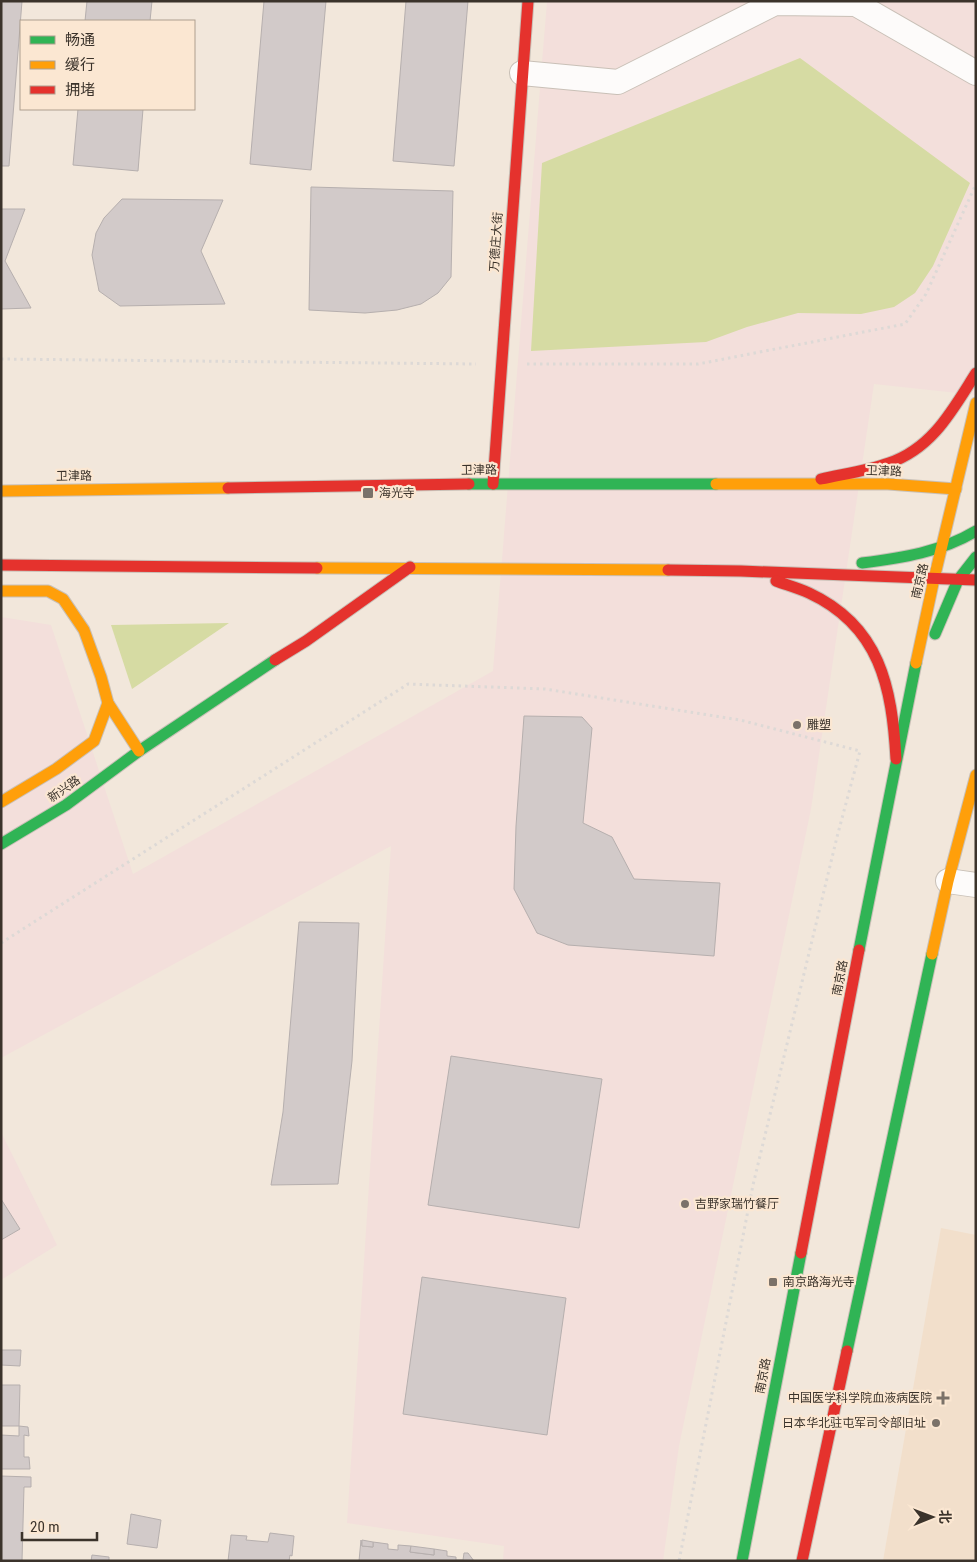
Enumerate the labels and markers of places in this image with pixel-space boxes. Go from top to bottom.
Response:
marker: 海光寺 [361,486,375,500]
place label: 海光寺 [379,486,415,500]
place label: 雕塑 [807,718,831,732]
marker: 雕塑 [791,719,803,731]
place label: 吉野家瑞竹餐厅 [695,1197,779,1211]
marker: 吉野家瑞竹餐厅 [679,1198,691,1210]
place label: 南京路海光寺 [783,1275,855,1289]
marker: 南京路海光寺 [767,1276,779,1288]
place label: 中国医学科学院血液病医院 [788,1391,932,1405]
marker: 中国医学科学院血液病医院 [936,1391,950,1405]
place label: 日本华北驻屯军司令部旧址 [782,1416,926,1430]
marker: 日本华北驻屯军司令部旧址 [930,1417,942,1429]

